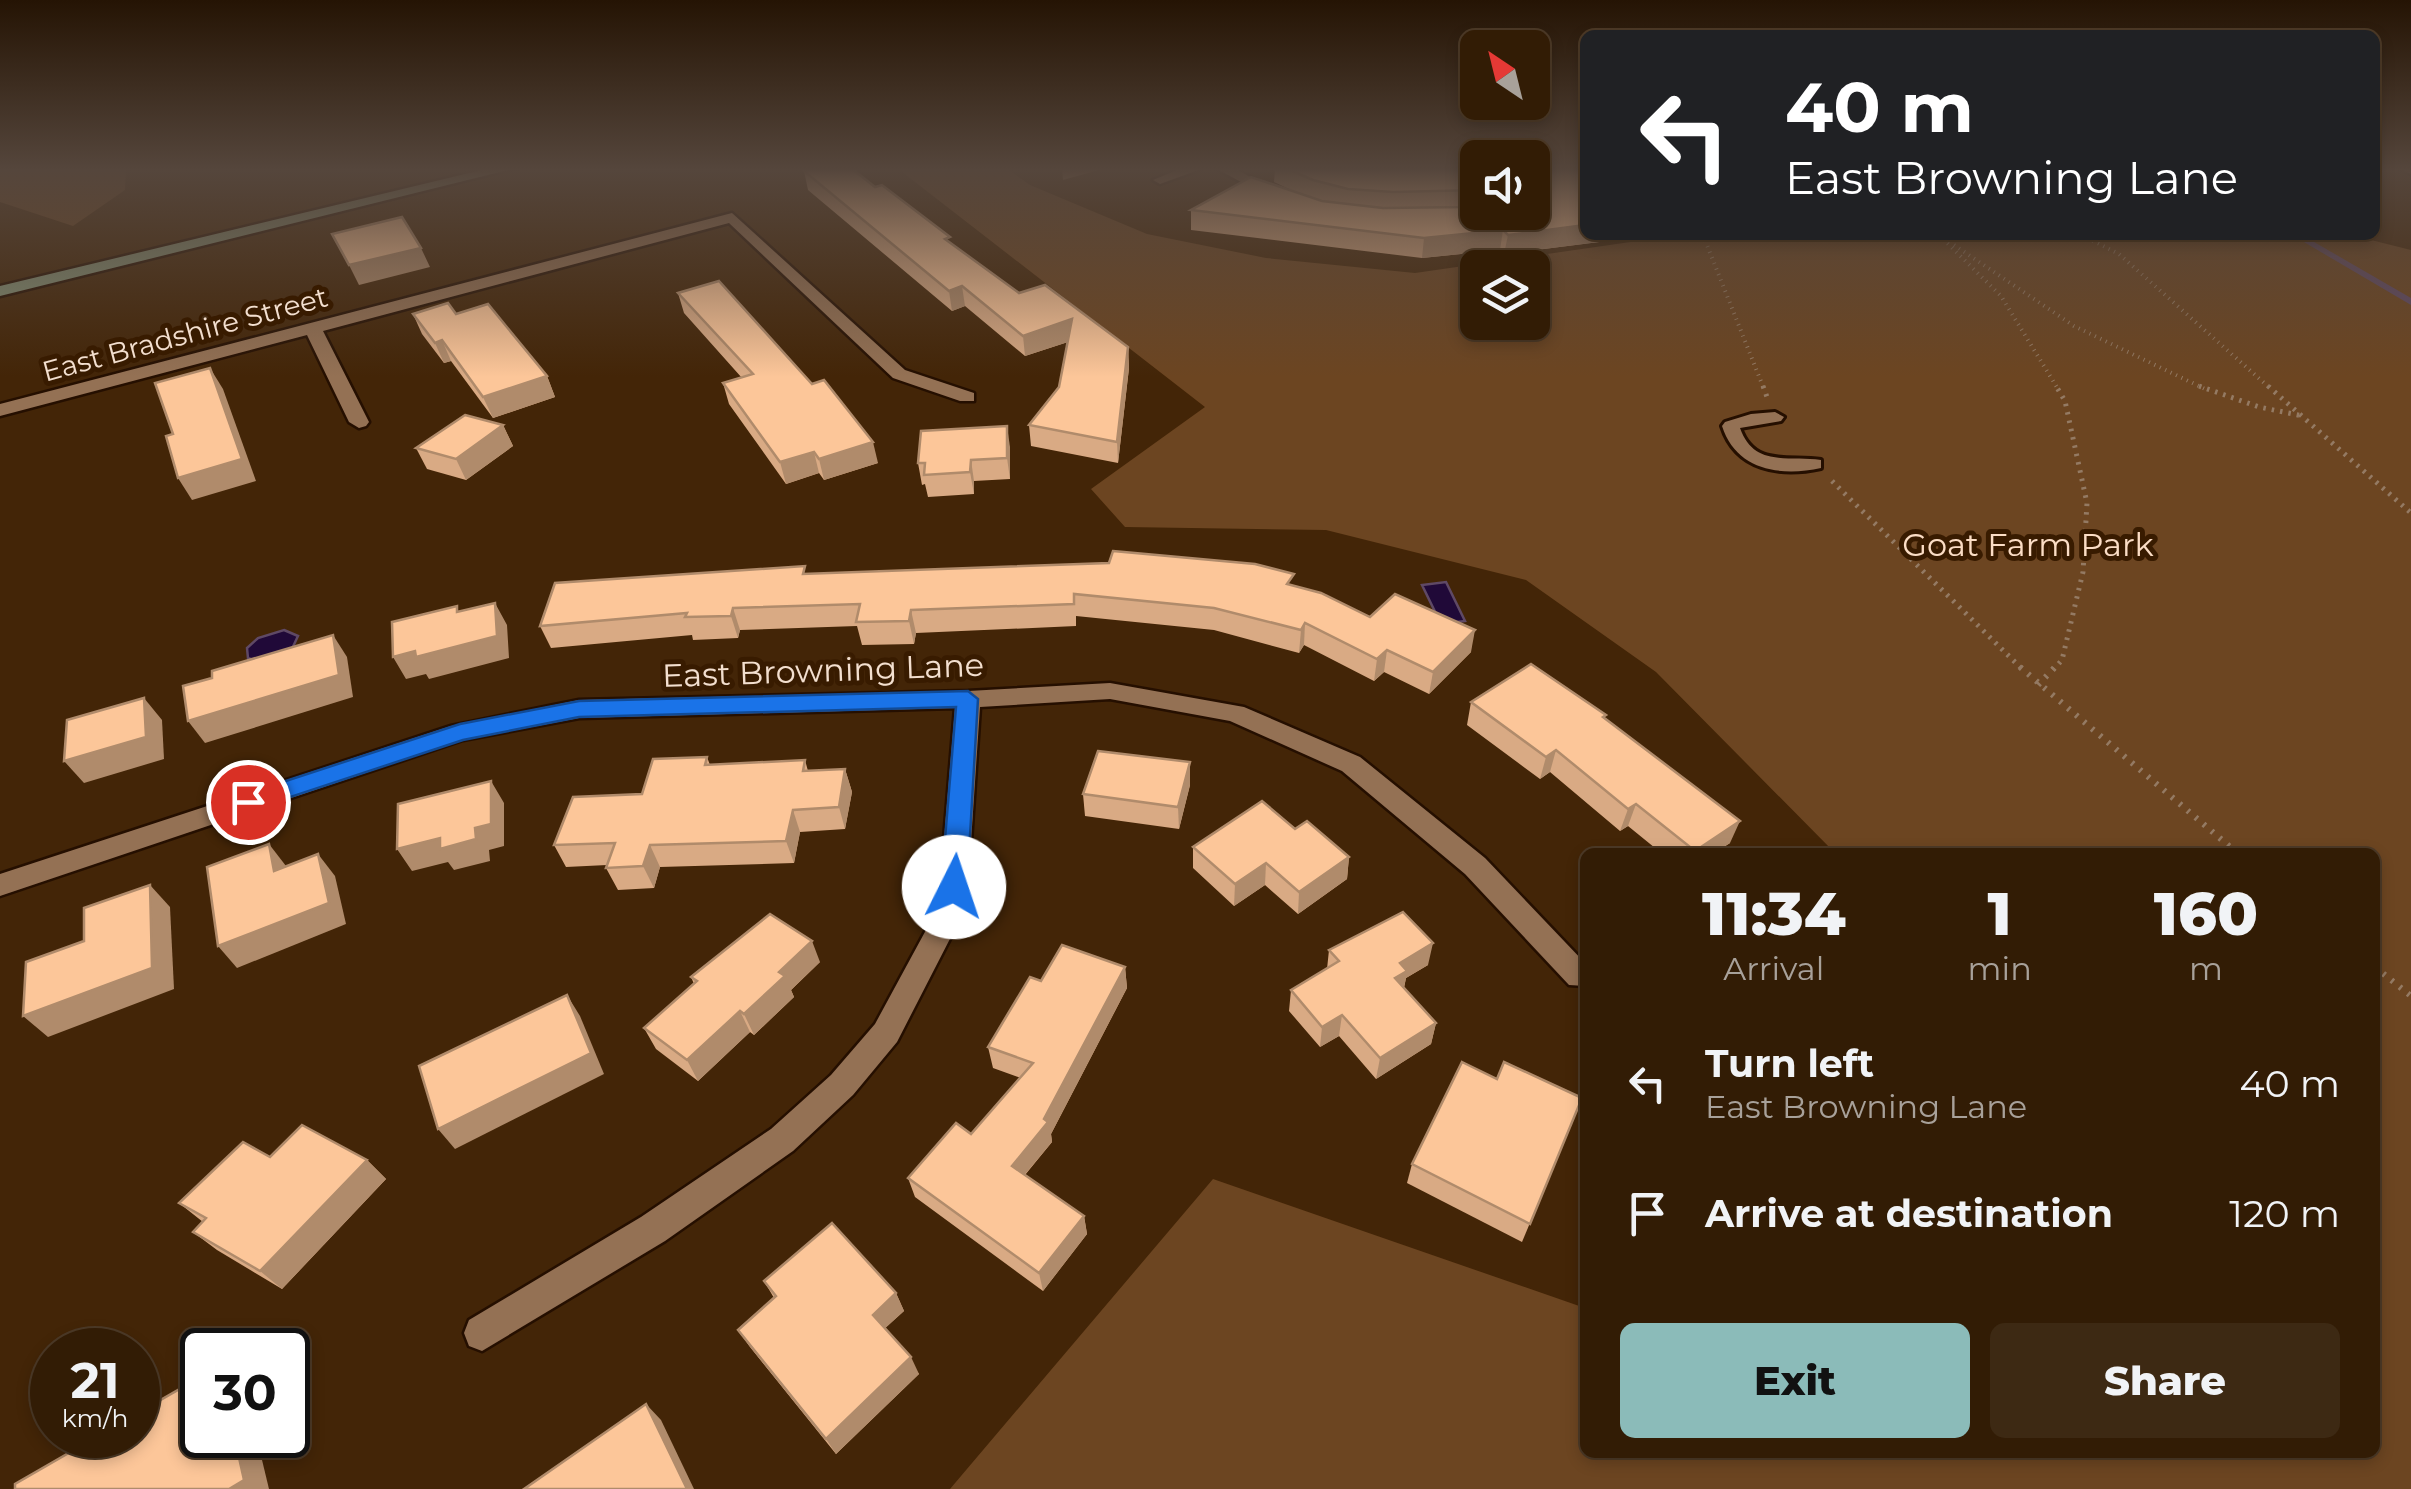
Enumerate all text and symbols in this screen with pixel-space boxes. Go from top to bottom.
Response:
north arrow [1460,30,1550,120]
map controls [1460,30,1550,340]
text: 40 m [1785,64,1974,150]
icon: left [1620,70,1750,200]
button: sound [1460,140,1550,230]
text: East Browning Lane [1785,150,2238,205]
button: layers [1460,250,1550,340]
street label: East Bradshire Street [39,280,331,388]
park label: Goat Farm Park [1902,525,2154,564]
street label: East Browning Lane [661,645,985,695]
pin [206,760,291,845]
icon: arrive [221,775,276,830]
position arrow [902,835,1006,939]
text: 11:34 [1702,877,1846,950]
text: 1 [1988,877,2012,950]
text: 160 [2154,877,2258,950]
text: Arrival [1723,949,1824,988]
text: min [1968,949,2032,988]
text: m [2189,949,2223,988]
text: Turn left [1705,1040,1874,1087]
icon: left [1620,1056,1675,1111]
text: 40 m [2239,1060,2340,1107]
text: East Browning Lane [1705,1087,2027,1126]
icon: arrive [1620,1186,1675,1241]
text: Arrive at destination [1705,1190,2113,1237]
text: 120 m [2229,1190,2340,1237]
button: Exit [1620,1323,1970,1438]
button: Share [1990,1323,2340,1438]
speed limit sign: 30 [180,1328,310,1458]
text: 21 [70,1350,120,1411]
text: km/h [62,1403,128,1433]

